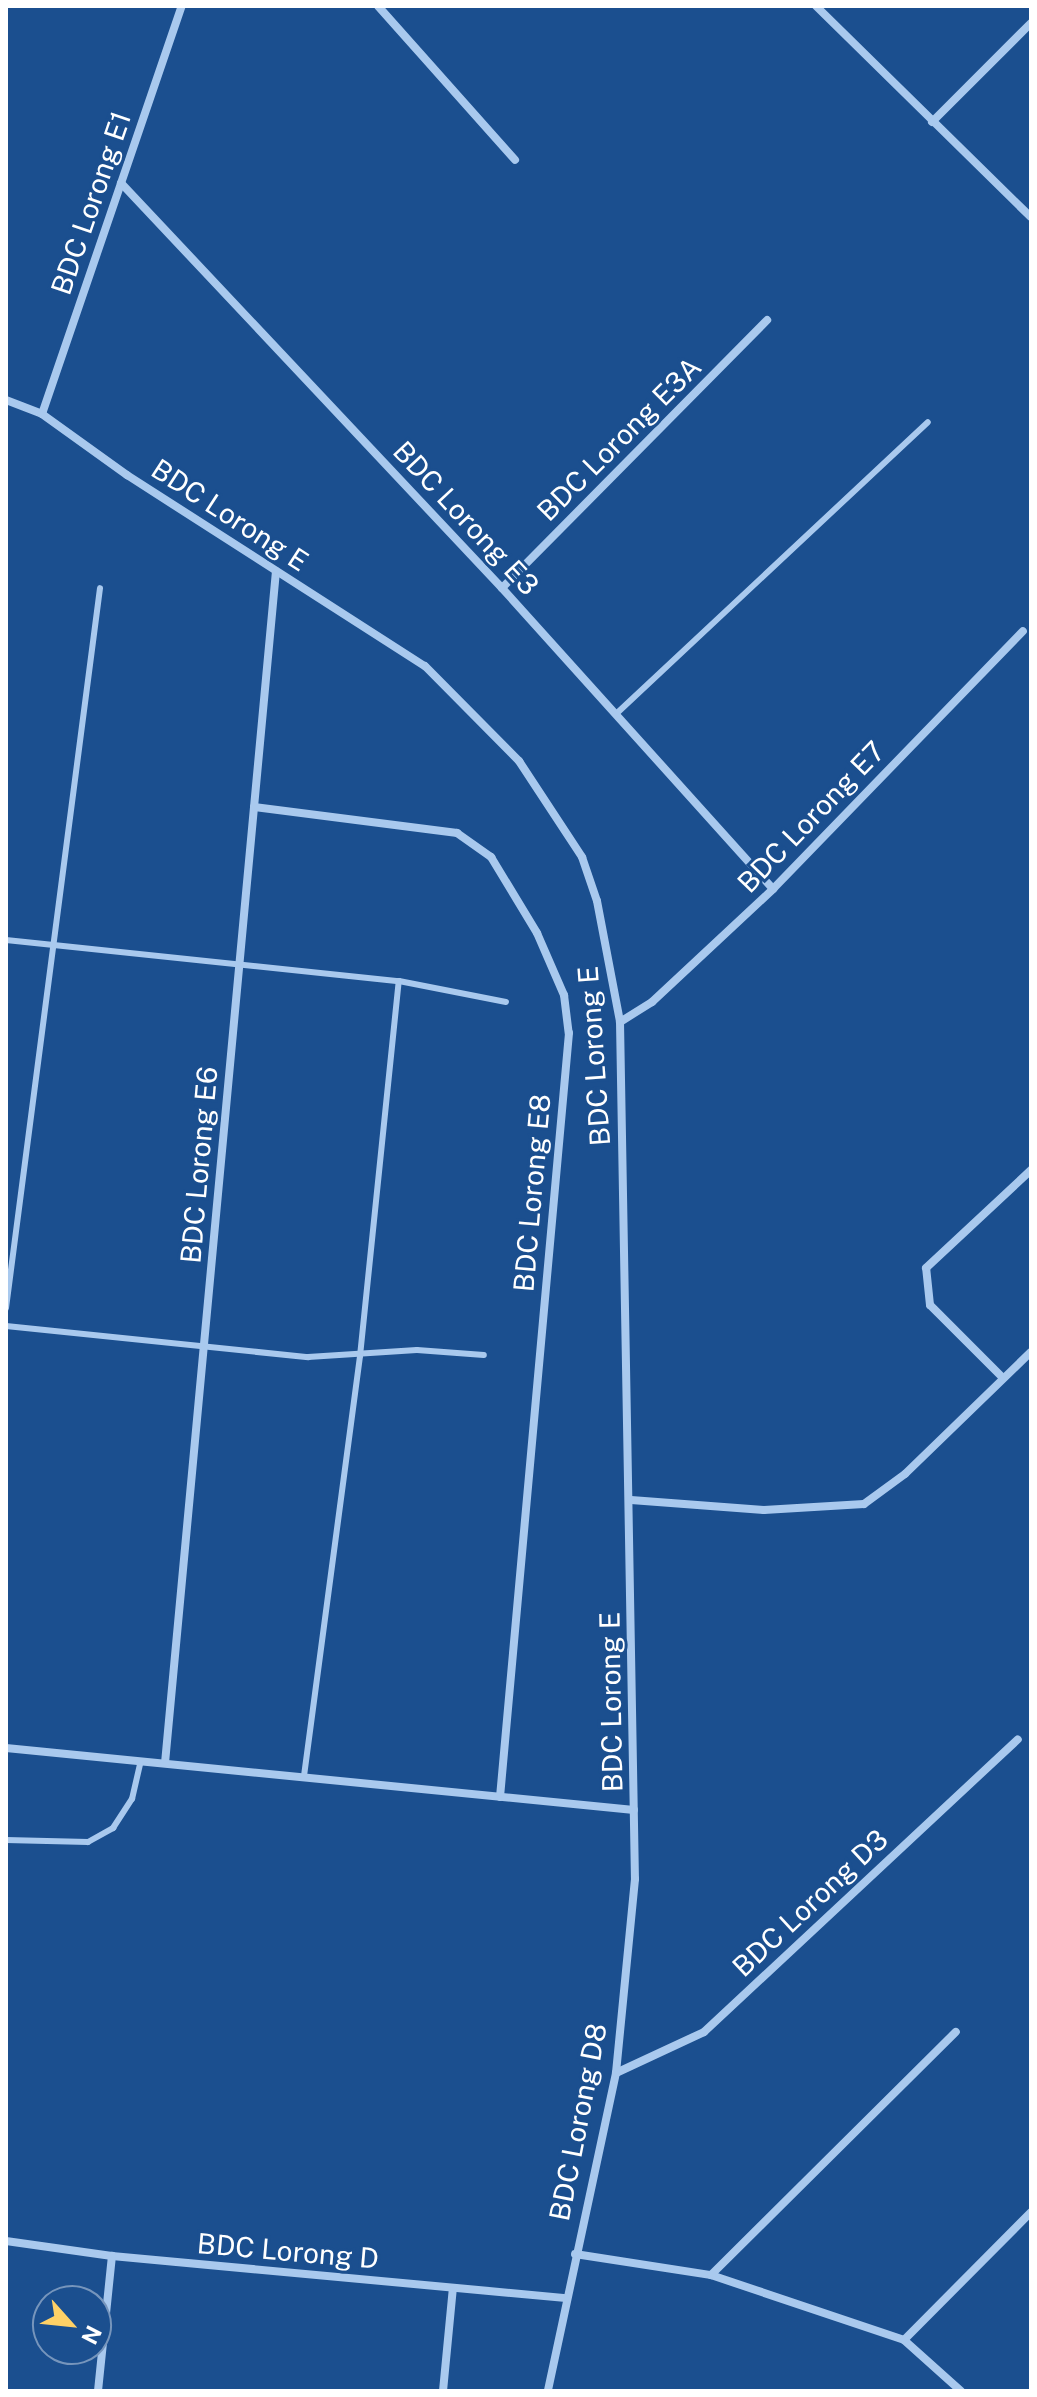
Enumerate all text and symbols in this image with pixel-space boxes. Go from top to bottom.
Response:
street label: BDC Lorong E1 [44,107,138,299]
street label: BDC Lorong E3A [530,350,708,528]
street label: BDC Lorong E3 [386,434,546,602]
street label: BDC Lorong E [145,452,315,578]
street label: BDC Lorong E7 [730,734,892,900]
street label: BDC Lorong E [571,965,617,1147]
street label: BDC Lorong E6 [174,1065,224,1265]
street label: BDC Lorong E8 [507,1093,557,1293]
street label: BDC Lorong E [593,1612,629,1792]
street label: BDC Lorong D3 [725,1823,895,1983]
street label: BDC Lorong D8 [542,2020,614,2224]
street label: BDC Lorong D [196,2226,380,2276]
north arrow [32,2285,112,2365]
text: N [76,2321,107,2349]

